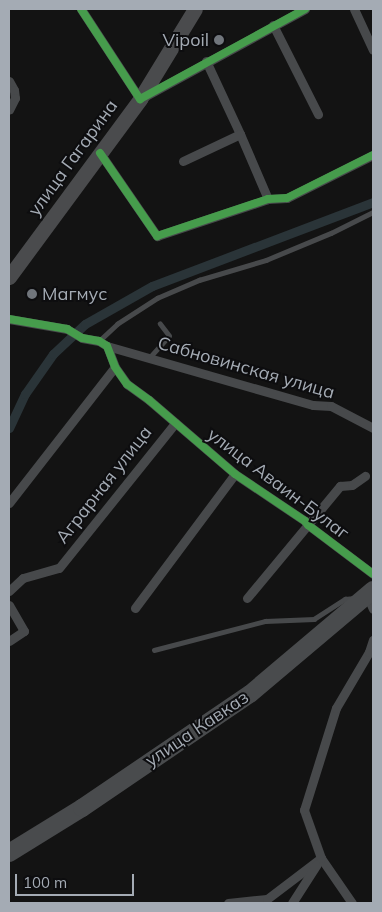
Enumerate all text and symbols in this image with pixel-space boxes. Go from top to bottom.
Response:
place label: Vipoil [163,29,209,51]
marker: Vipoil [213,34,225,46]
street label: улица Гагарина [24,96,122,220]
place label: Магмус [42,283,107,305]
marker: Магмус [26,288,38,300]
street label: Сабновинская улица [155,332,337,404]
street label: Аграрная улица [51,422,157,548]
street label: улица Аваин-Булаг [203,424,353,544]
street label: улица Кавказ [141,687,253,771]
scale bar [18,864,136,896]
text: 100 m [23,873,67,892]

